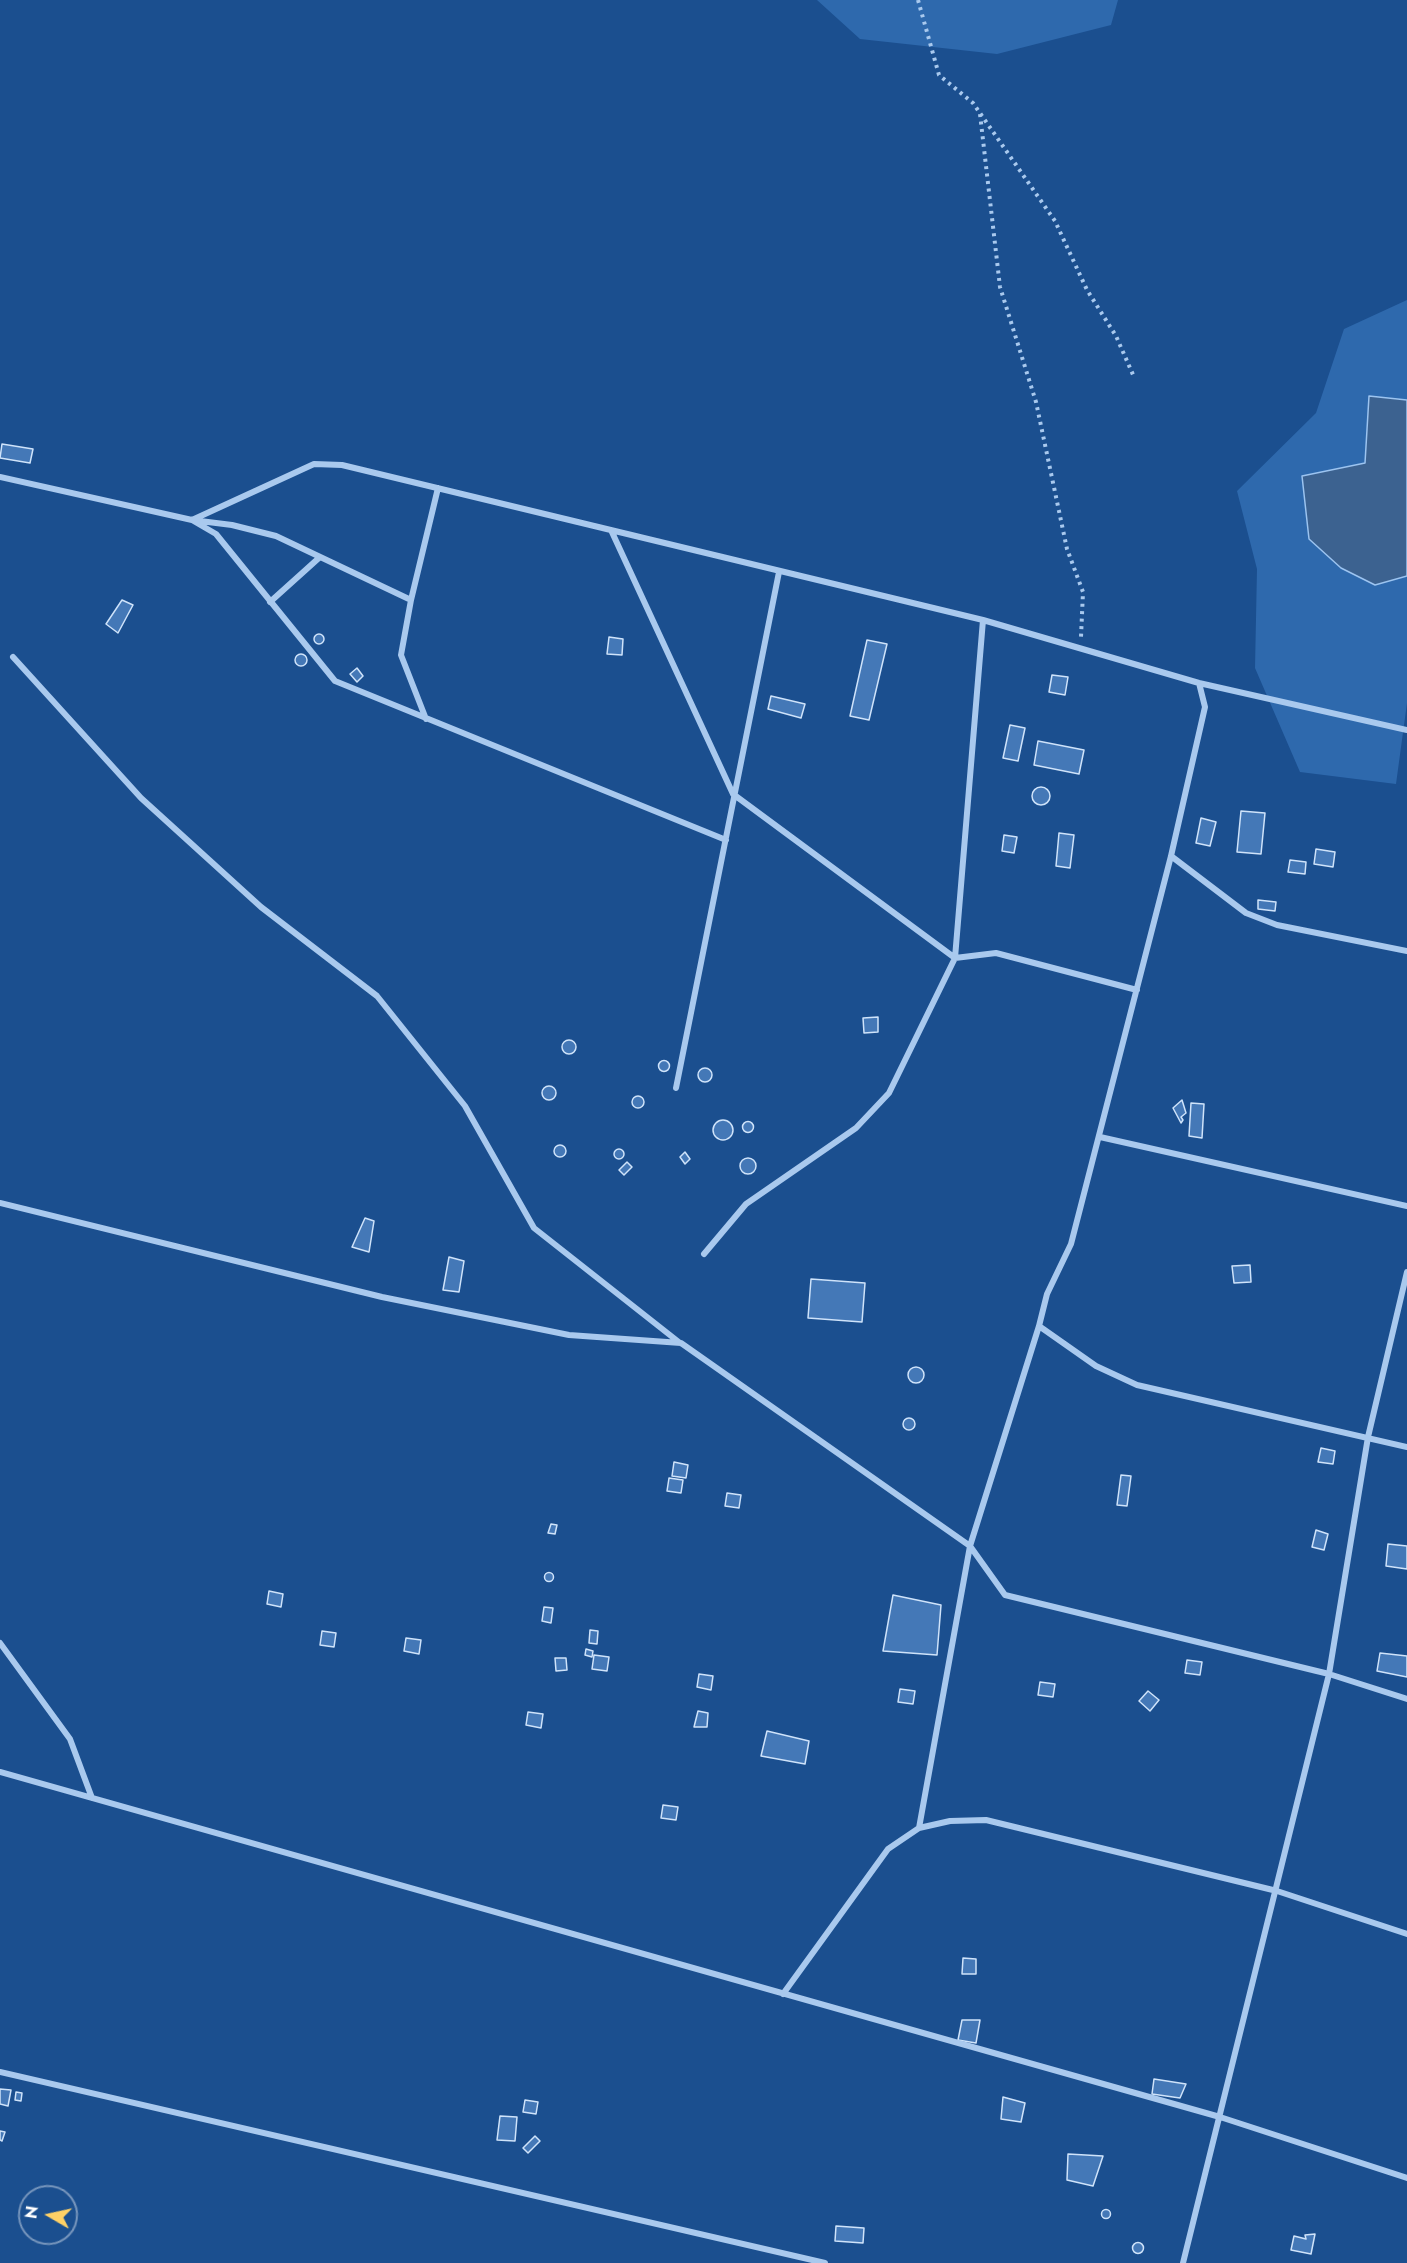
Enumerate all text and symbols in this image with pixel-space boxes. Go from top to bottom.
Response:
north arrow [18,2185,78,2245]
text: N [19,2204,44,2220]

